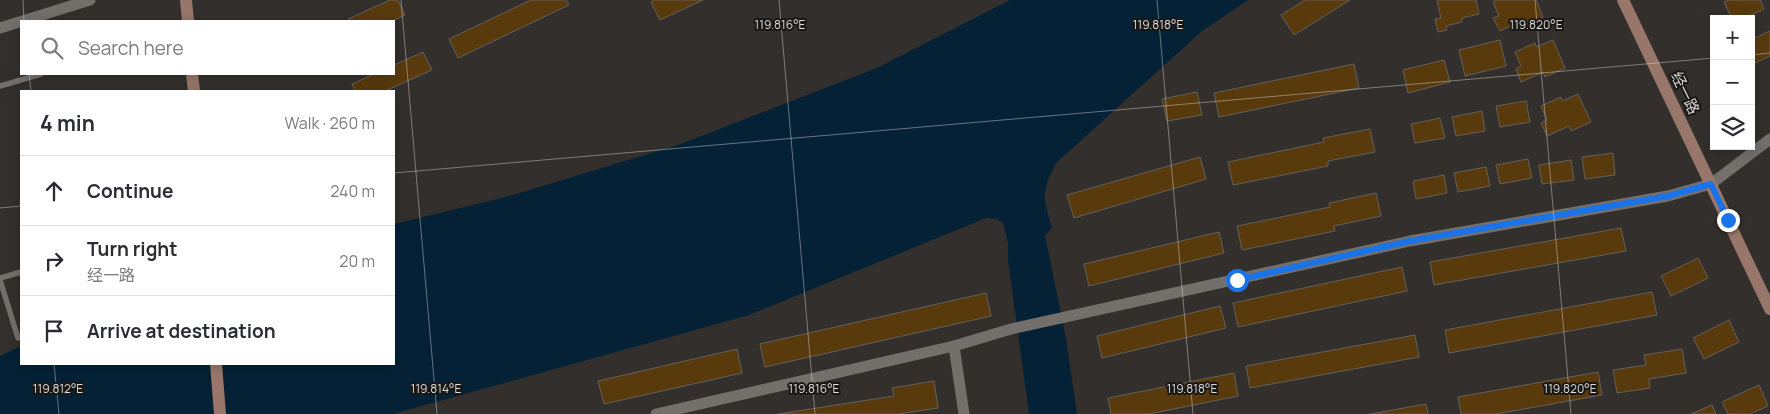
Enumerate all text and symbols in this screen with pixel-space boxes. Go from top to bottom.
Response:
map controls [1710,15,1755,150]
button: + [1710,15,1755,60]
text: 119.816°E [755,16,806,33]
text: 119.818°E [1133,16,1183,33]
text: 119.820°E [1510,16,1563,33]
search box [20,20,395,75]
icon: search [38,34,66,62]
text: Search here [78,35,184,61]
button: − [1710,60,1755,105]
street label: 经一路 [1666,68,1705,118]
button: layers [1710,105,1755,150]
text: 4 min [40,109,95,137]
text: Walk · 260 m [285,112,375,134]
icon: ahead [40,177,68,205]
text: Continue [87,178,173,204]
text: 240 m [330,180,375,202]
route end [1717,209,1740,232]
text: Turn right [87,236,177,262]
icon: right [40,247,68,275]
text: 20 m [339,250,375,272]
text: 经一路 [87,264,135,286]
route start [1226,269,1249,292]
icon: arrive [40,317,68,345]
text: Arrive at destination [87,318,276,344]
text: 119.812°E [33,380,83,397]
text: 119.814°E [411,380,461,397]
text: 119.816°E [789,380,840,397]
text: 119.818°E [1167,380,1217,397]
text: 119.820°E [1544,380,1597,397]

